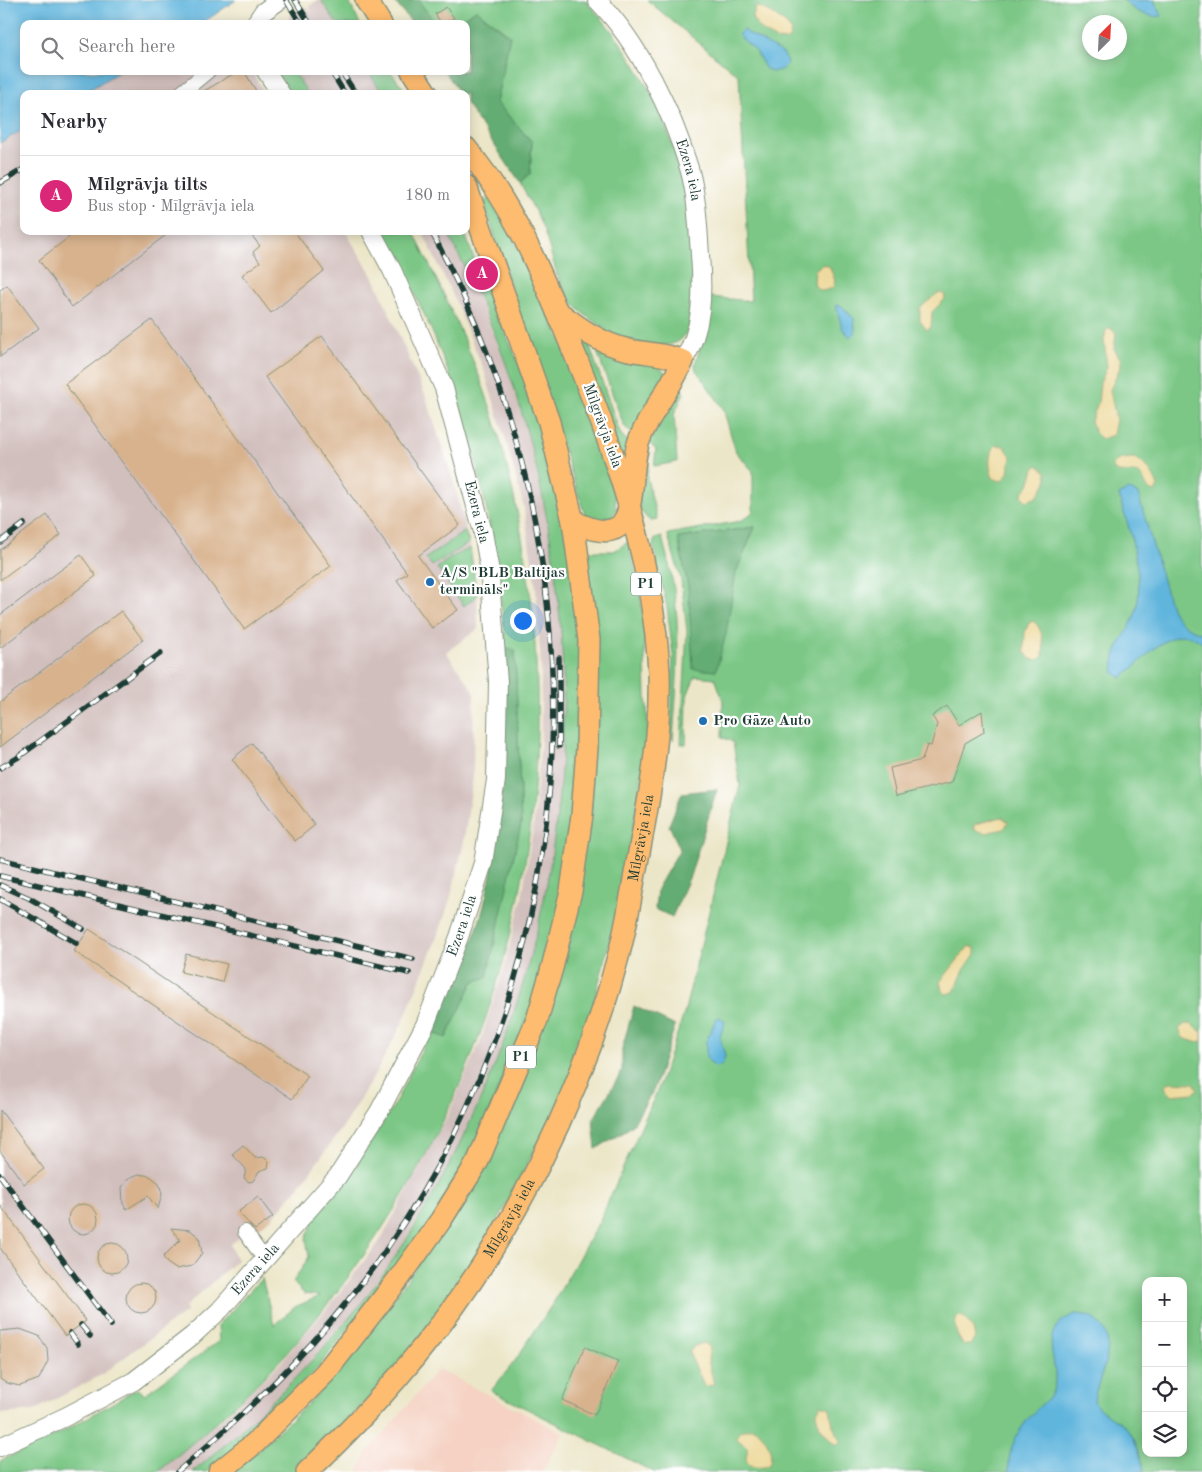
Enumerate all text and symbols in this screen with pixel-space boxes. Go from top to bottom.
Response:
north arrow [1082,15,1127,60]
search box [20,20,470,75]
icon: search [38,34,66,62]
text: Search here [78,38,175,57]
text: Nearby [40,112,108,133]
street label: Ezera iela [672,137,703,203]
text: Mīlgrāvja tilts [87,176,208,195]
text: A [50,188,62,204]
text: 180 m [405,188,450,204]
text: Bus stop · Mīlgrāvja iela [87,199,255,215]
pin: A [466,255,498,293]
street label: Mīlgrāvja iela [580,382,624,471]
street label: Ezera iela [461,479,491,545]
place label: A/S "BLB Baltijas termināls" [440,566,565,598]
road number: P1 [631,572,661,596]
marker: A/S "BLB Baltijas termināls" [424,576,436,588]
your location [510,608,536,634]
place label: Pro Gāze Auto [713,714,811,729]
marker: Pro Gāze Auto [697,715,709,727]
street label: Mīlgrāvja iela [626,793,657,883]
street label: Ezera iela [445,893,480,959]
road number: P1 [506,1046,536,1068]
street label: Mīlgrāvja iela [481,1176,538,1261]
street label: Ezera iela [229,1240,283,1299]
map controls [1142,1277,1187,1457]
button: + [1142,1277,1187,1322]
button: − [1142,1322,1187,1367]
button: locate [1142,1367,1187,1412]
button: layers [1142,1412,1187,1457]

